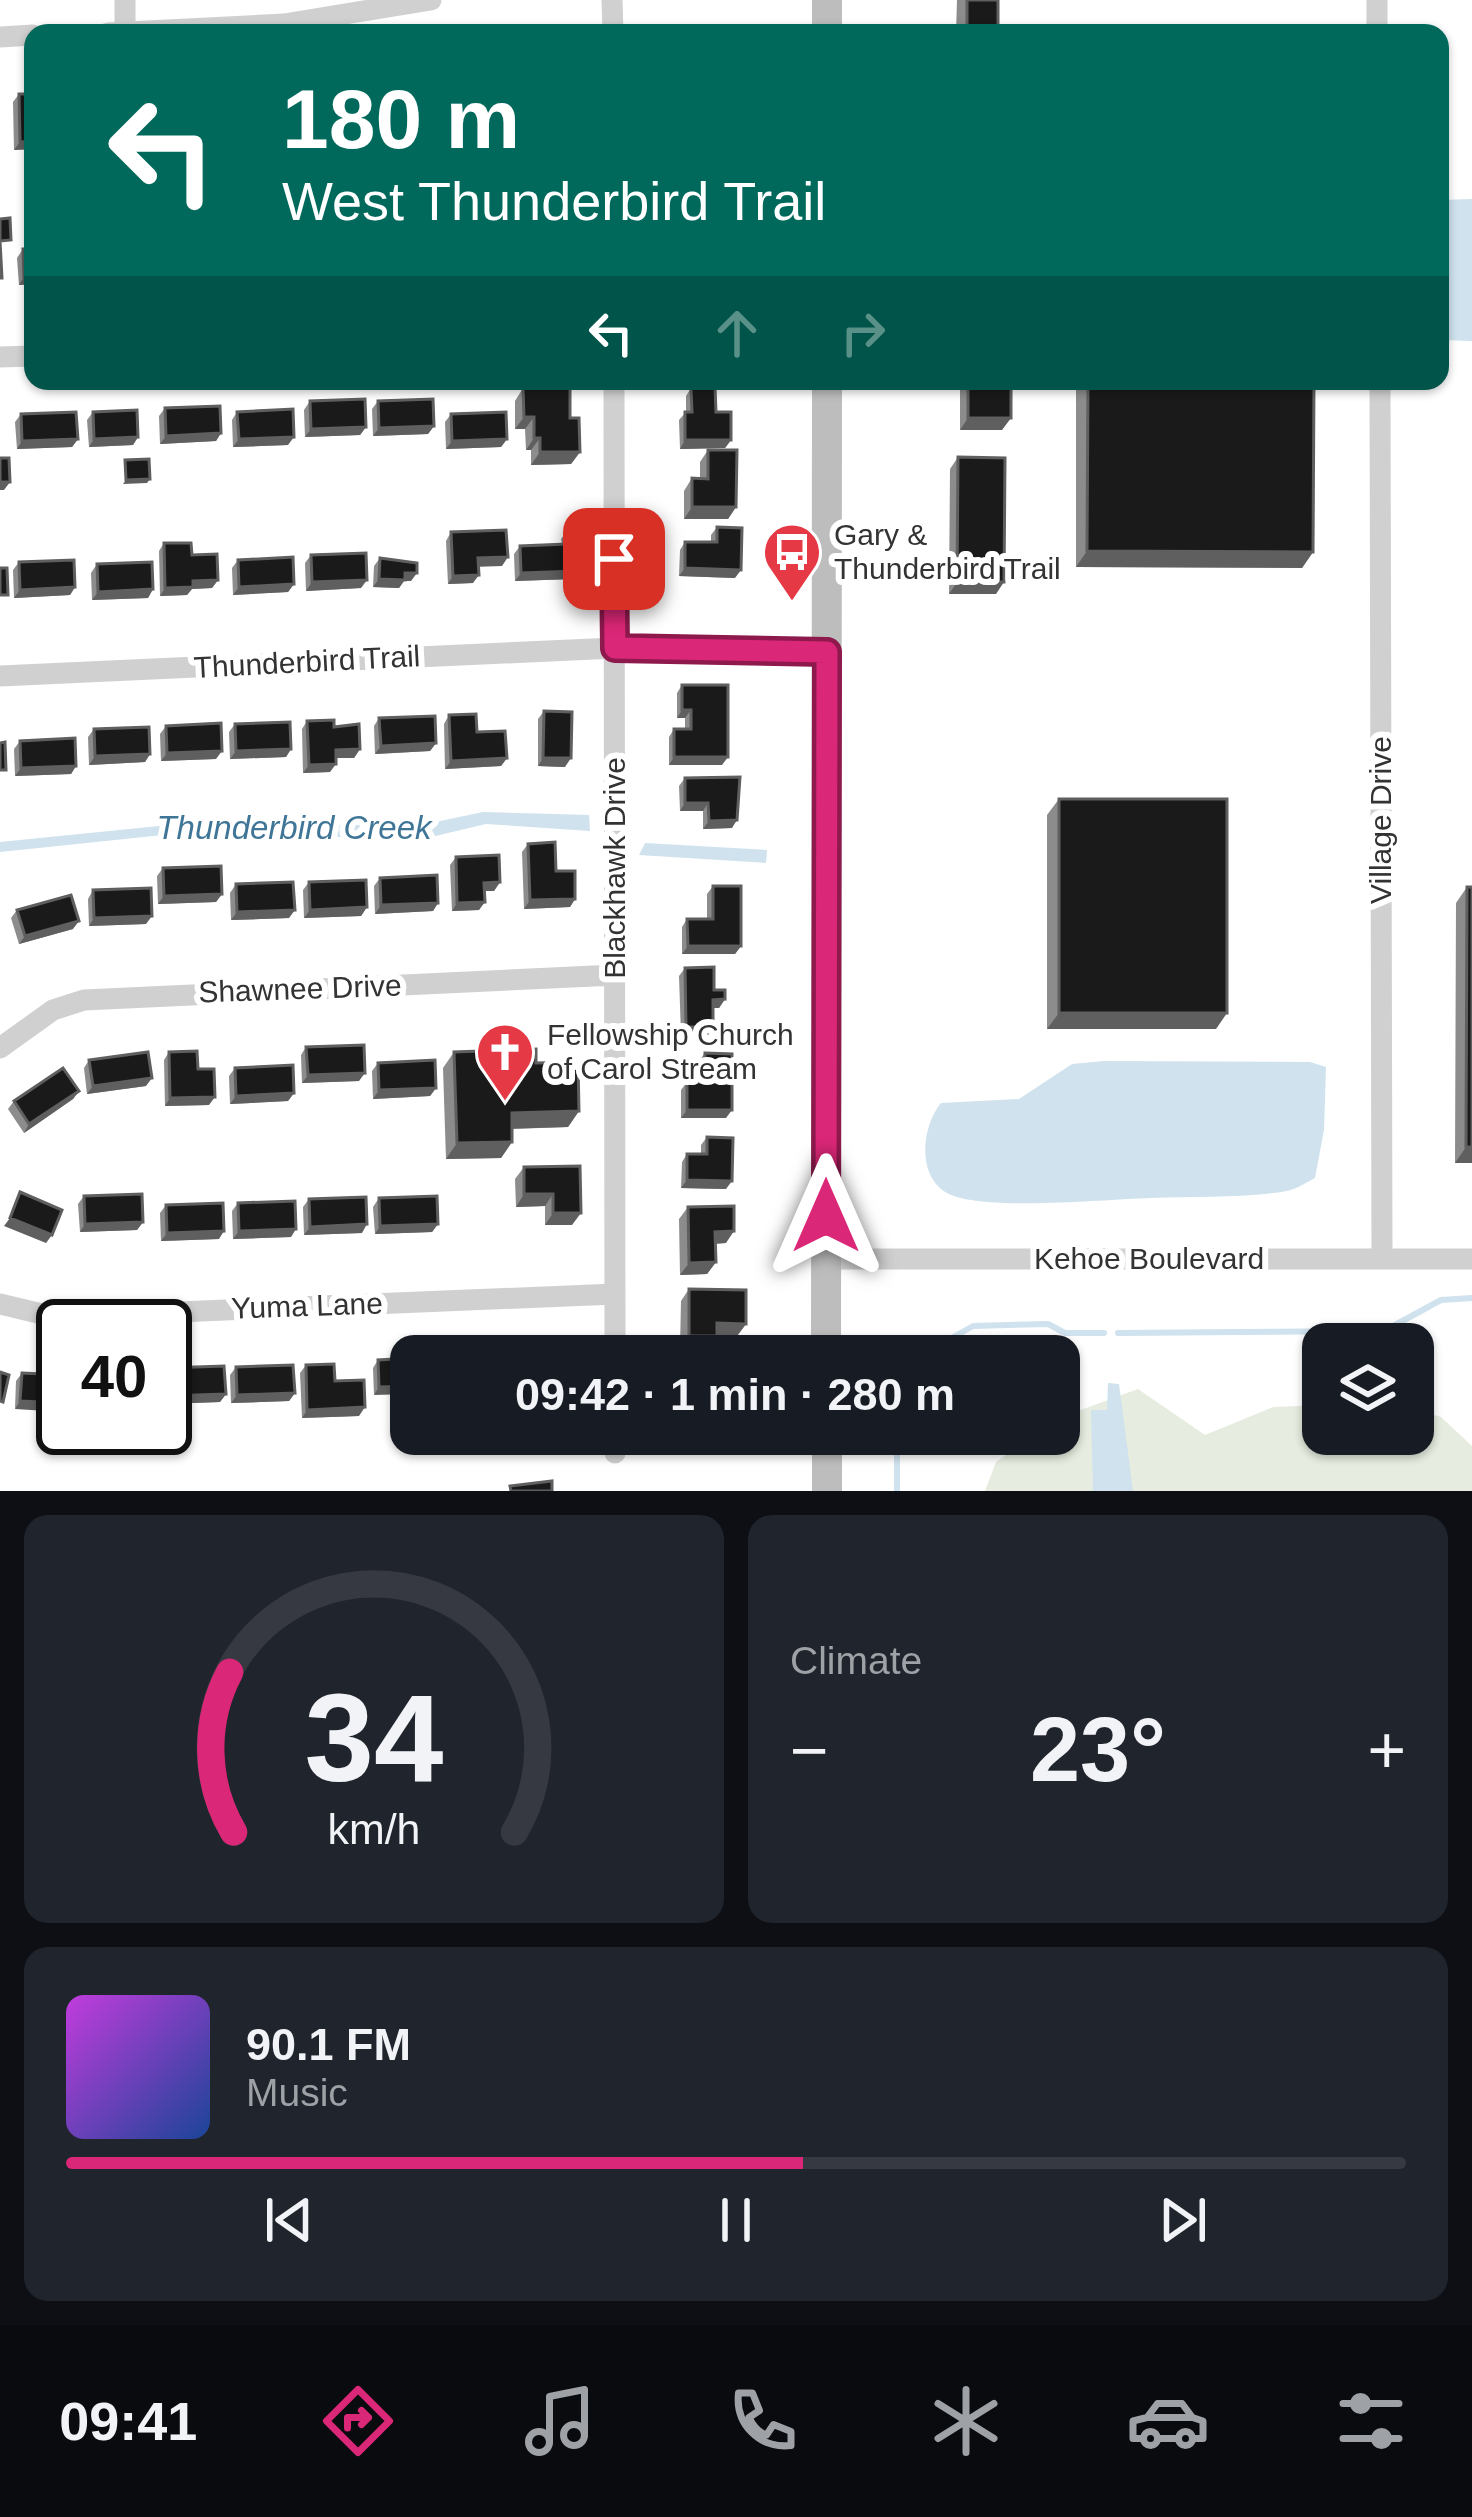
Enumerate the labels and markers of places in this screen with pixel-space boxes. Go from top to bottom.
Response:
pin [563,508,665,610]
place label: Gary & Thunderbird Trail [834,518,1061,585]
bus stop icon: Gary & Thunderbird Trail [761,521,823,603]
place label: Fellowship Church of Carol Stream [547,1018,794,1085]
church icon: Fellowship Church of Carol Stream [474,1021,536,1103]

